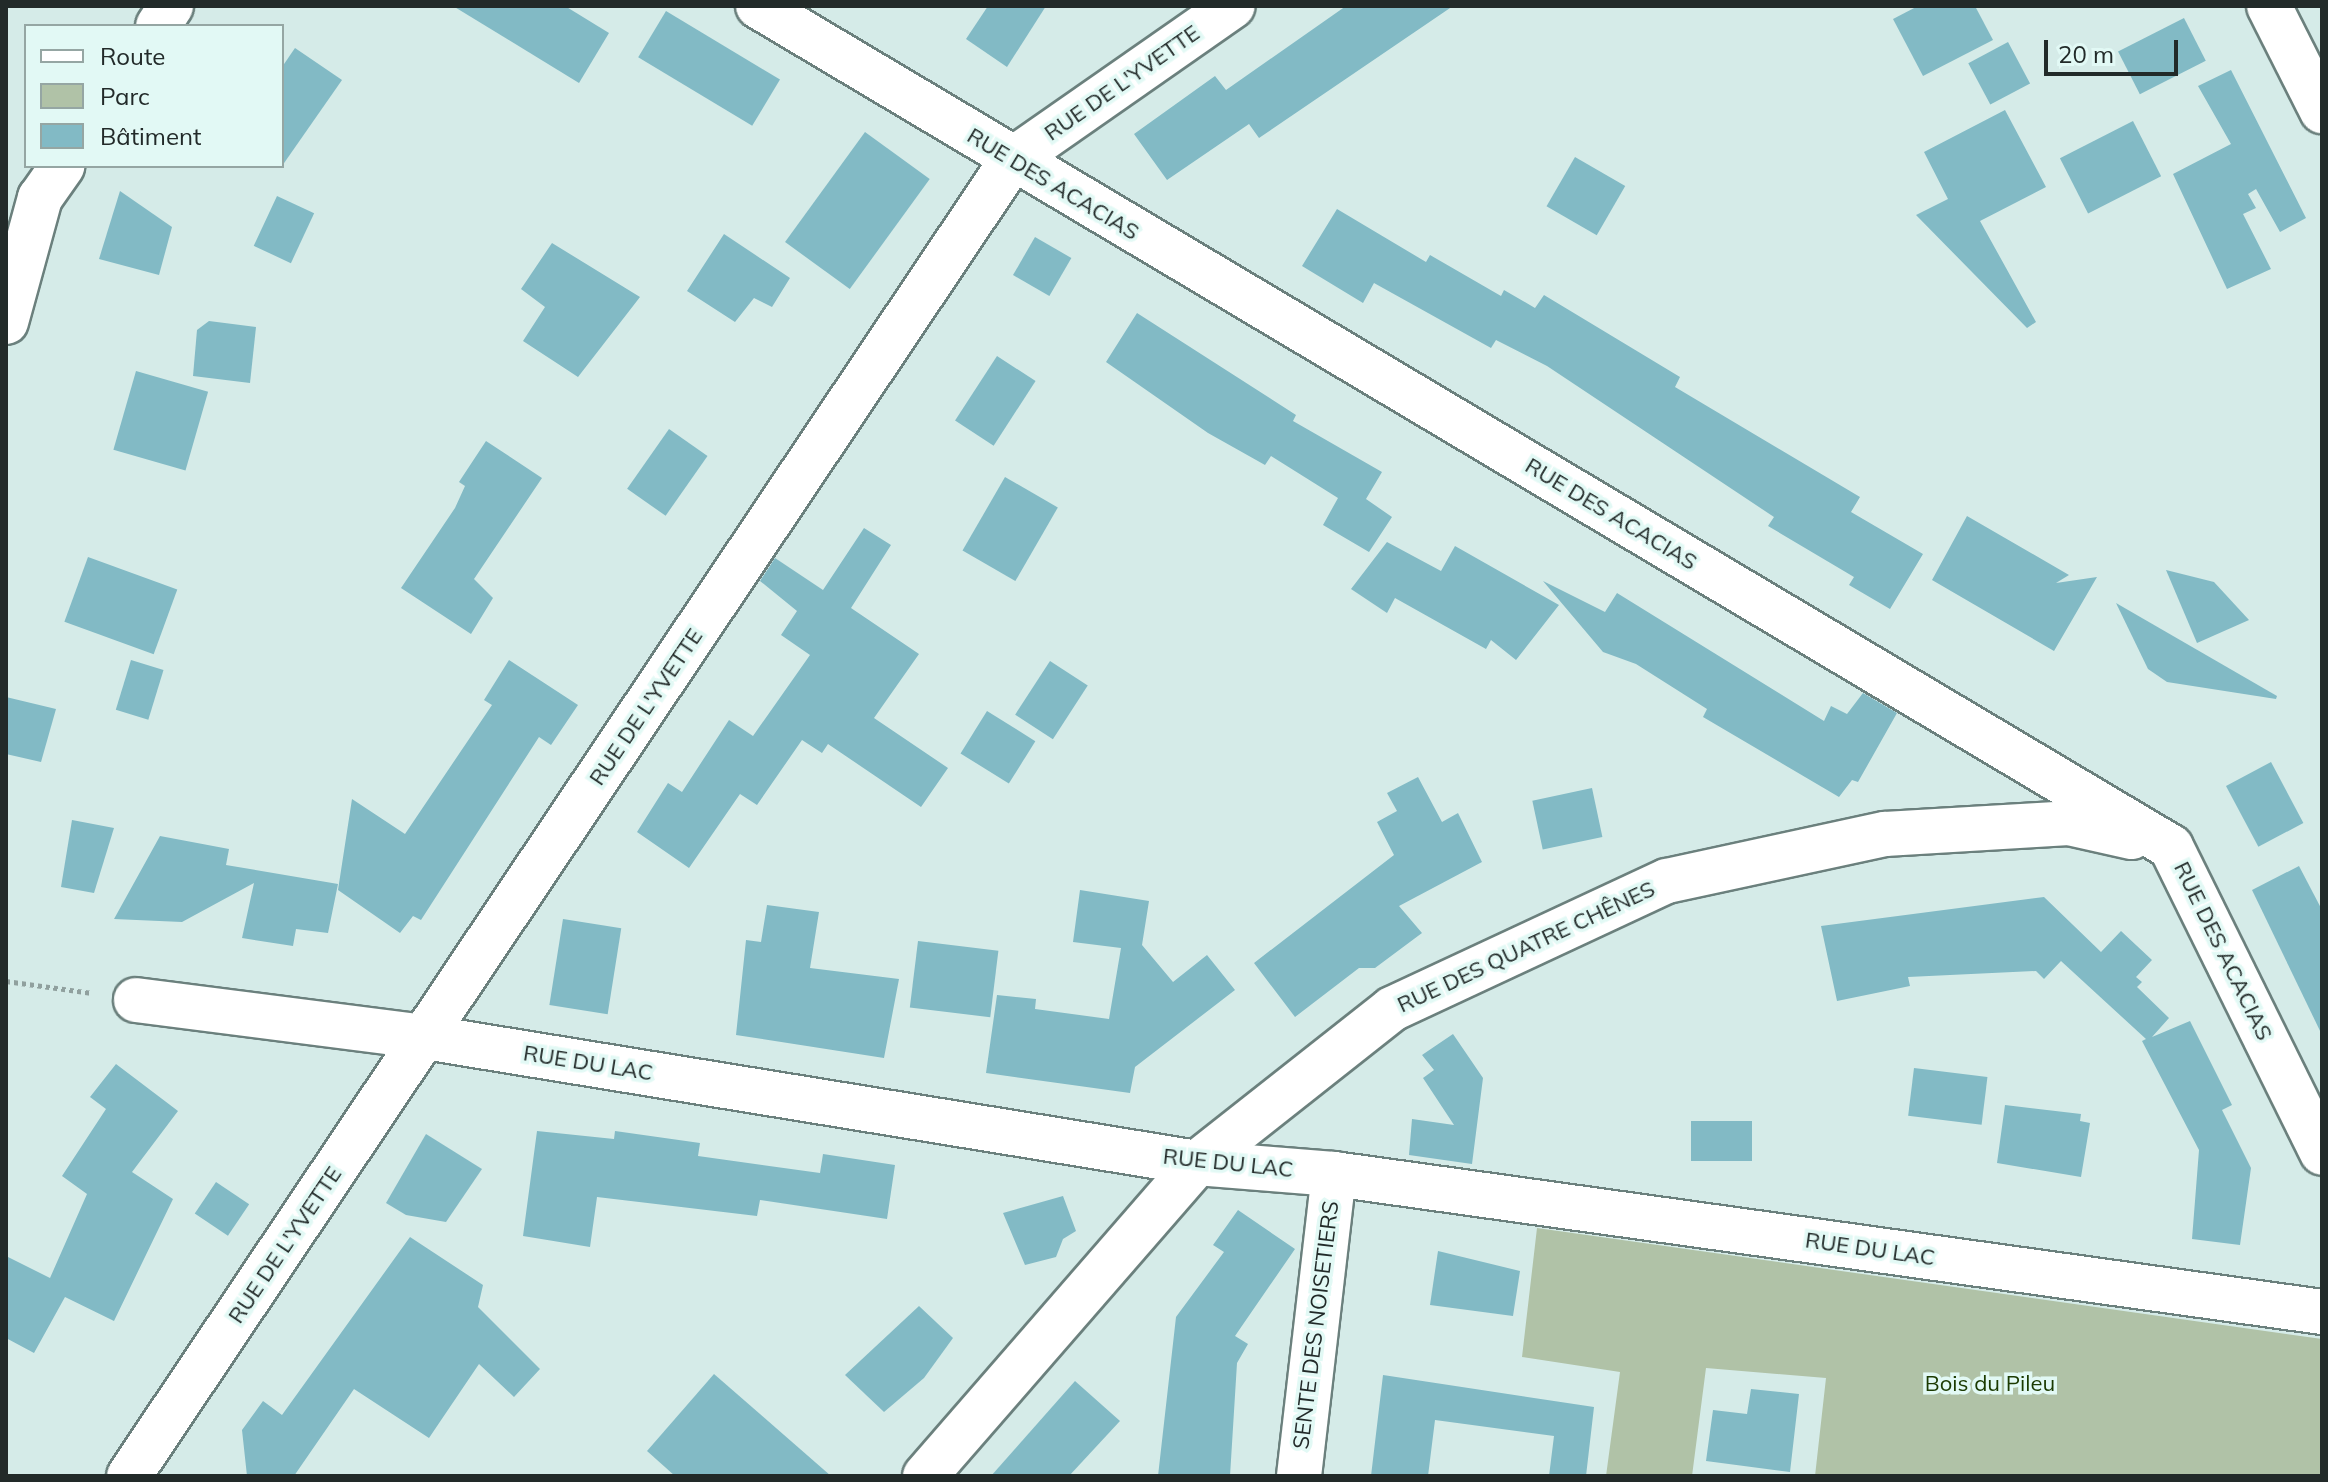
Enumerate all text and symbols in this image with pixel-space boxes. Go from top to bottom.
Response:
street label: RUE DE L'YVETTE [1039,20,1205,146]
legend [24,24,284,168]
scale bar [2048,24,2182,74]
text: 20 m [2058,39,2114,69]
text: Route [100,41,165,71]
text: Parc [100,81,150,111]
text: Bâtiment [100,121,201,151]
street label: RUE DES ACACIAS [962,122,1144,246]
street label: RUE DES ACACIAS [1520,452,1702,576]
street label: RUE DE L'YVETTE [584,624,708,790]
street label: RUE DES ACACIAS [2168,857,2278,1045]
street label: RUE DES QUATRE CHÊNES [1393,876,1659,1018]
street label: RUE DU LAC [521,1040,655,1086]
street label: RUE DU LAC [1162,1143,1294,1183]
street label: RUE DE L'YVETTE [223,1162,347,1328]
street label: SENTE DES NOISETIERS [1288,1199,1344,1451]
street label: RUE DU LAC [1803,1227,1937,1271]
park label: Bois du Pileu [1925,1371,2055,1397]

